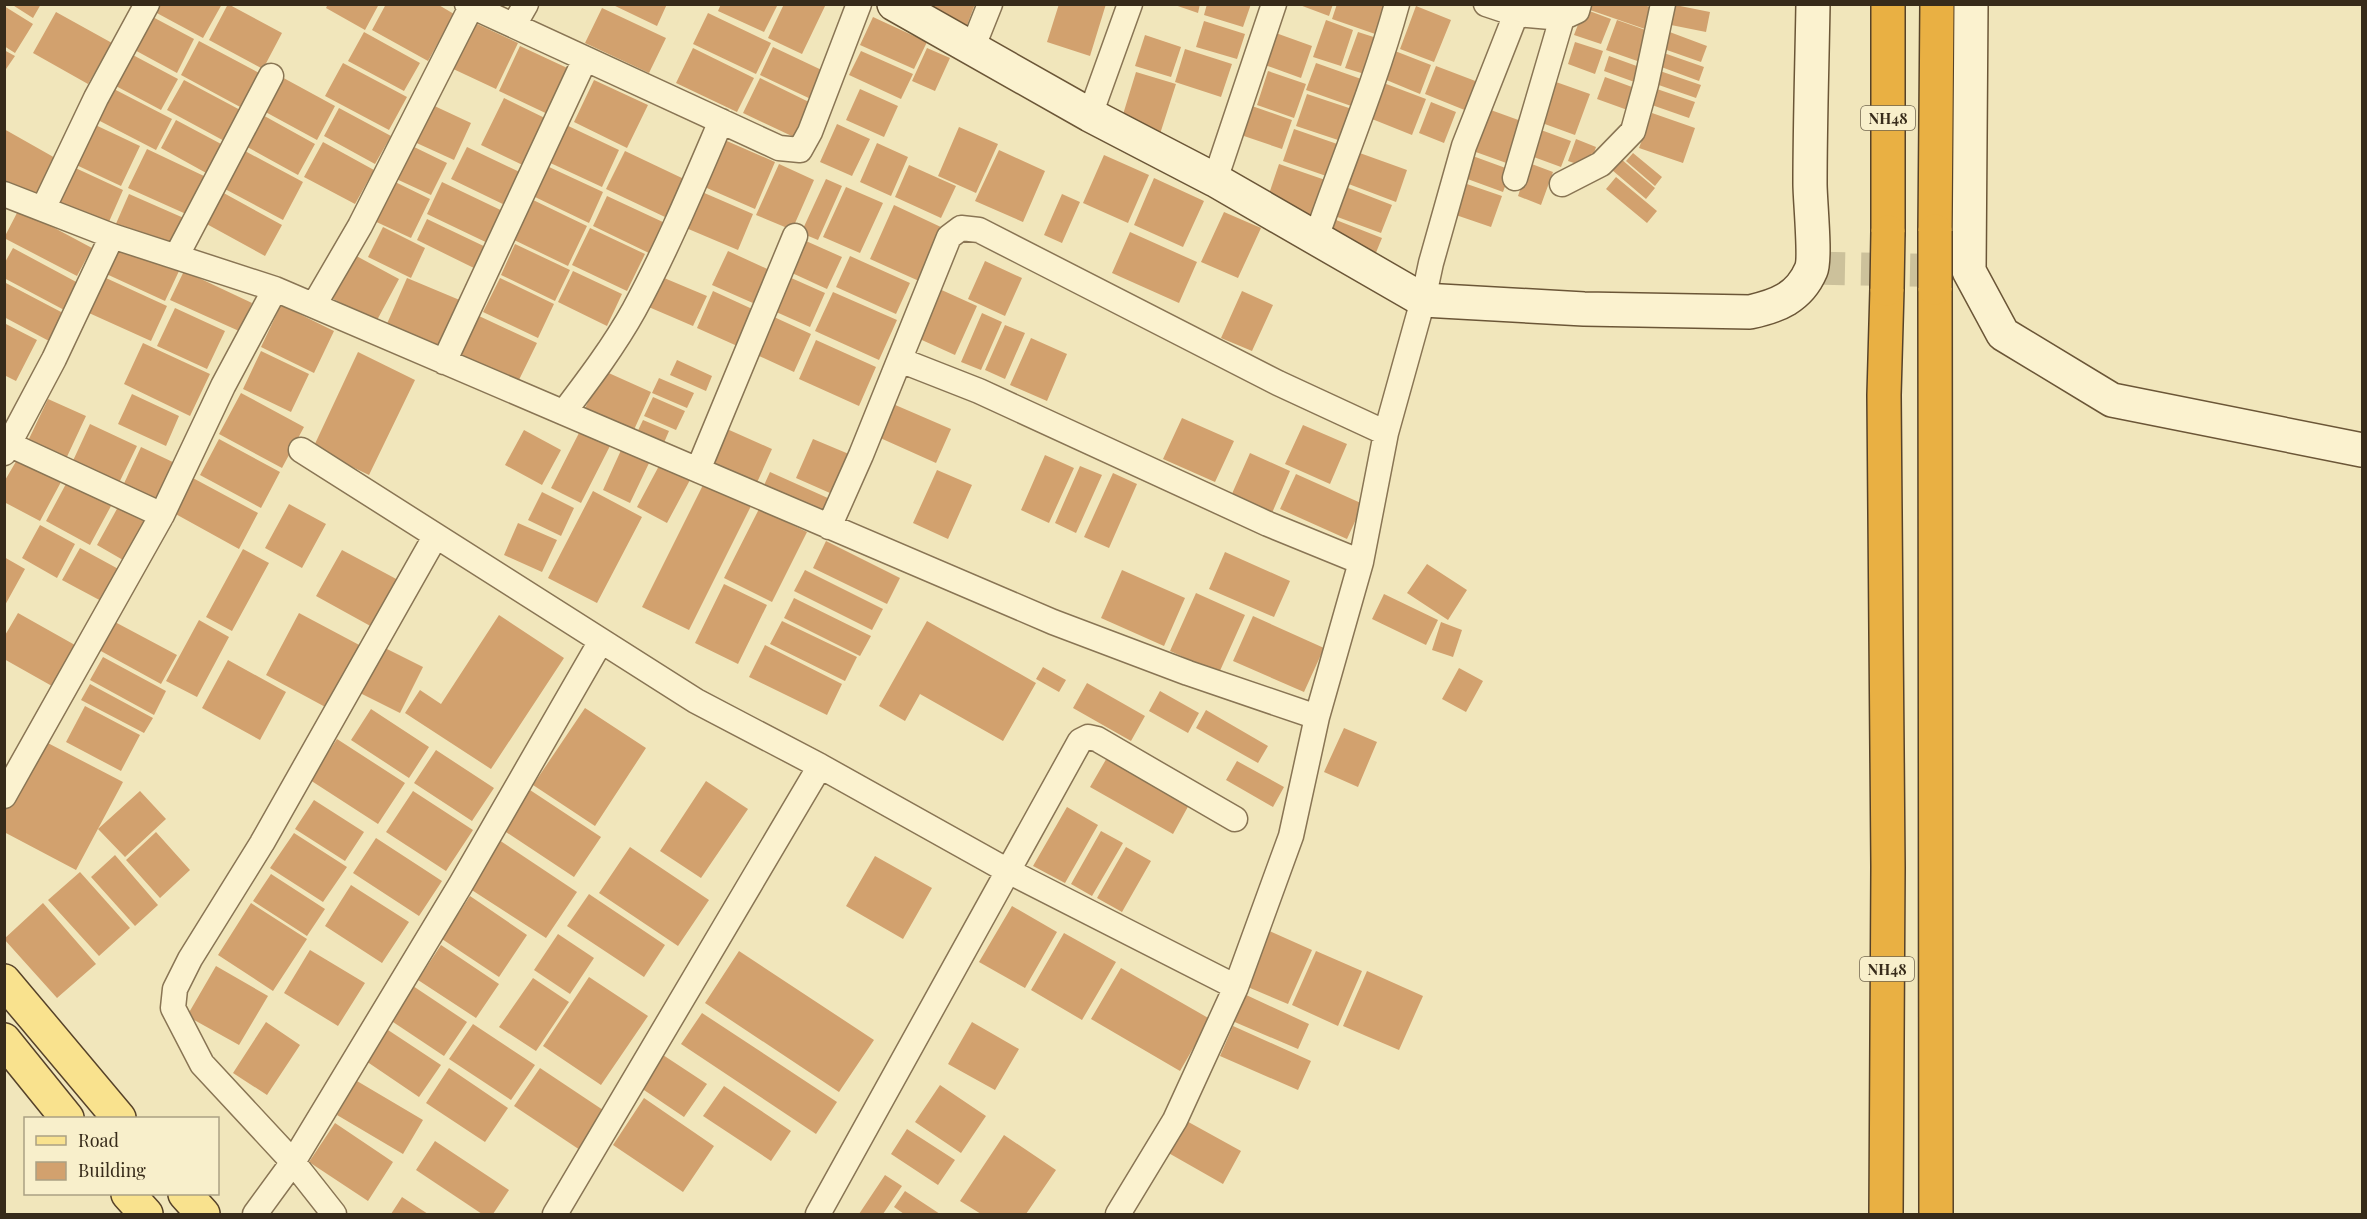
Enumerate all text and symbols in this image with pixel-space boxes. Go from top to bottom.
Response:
road number: NH48 [1861,106,1915,130]
road number: NH48 [1860,957,1914,981]
legend [24,1117,219,1195]
text: Road [78,1128,119,1152]
text: Building [78,1158,146,1182]

